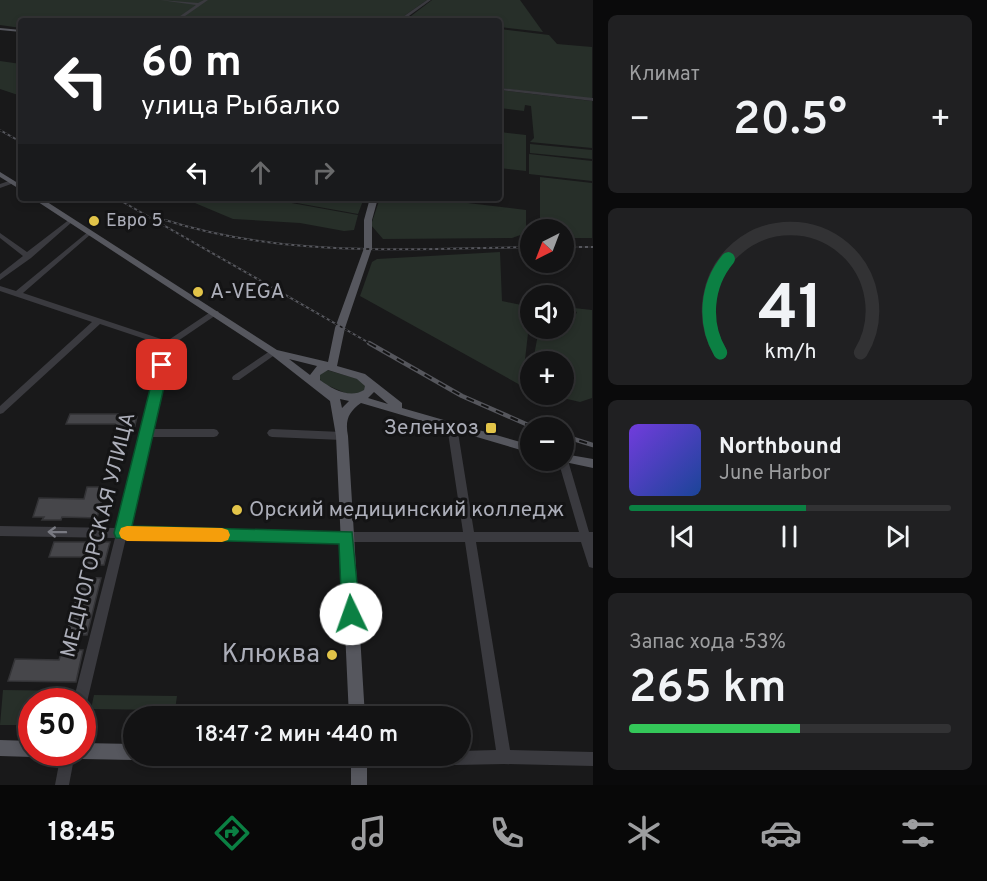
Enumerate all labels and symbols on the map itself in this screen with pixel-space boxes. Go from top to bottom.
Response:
place label: Евро 5 [106,210,163,233]
marker: Евро 5 [87,214,101,228]
north arrow [520,219,574,273]
place label: A-VEGA [210,279,285,306]
marker: A-VEGA [191,285,205,299]
pin [136,339,187,390]
street label: МЕДНОГОРСКАЯ УЛИЦА [55,410,143,660]
place label: Зеленхоз [384,415,479,442]
marker: Зеленхоз [484,421,498,435]
place label: Орский медицинский колледж [249,497,564,524]
marker: Орский медицинский колледж [230,503,244,517]
one-way arrow [48,526,68,538]
position arrow [319,582,383,646]
place label: Клюква [222,639,320,672]
marker: Клюква [325,648,339,662]
speed limit sign: 50 [18,688,96,766]

